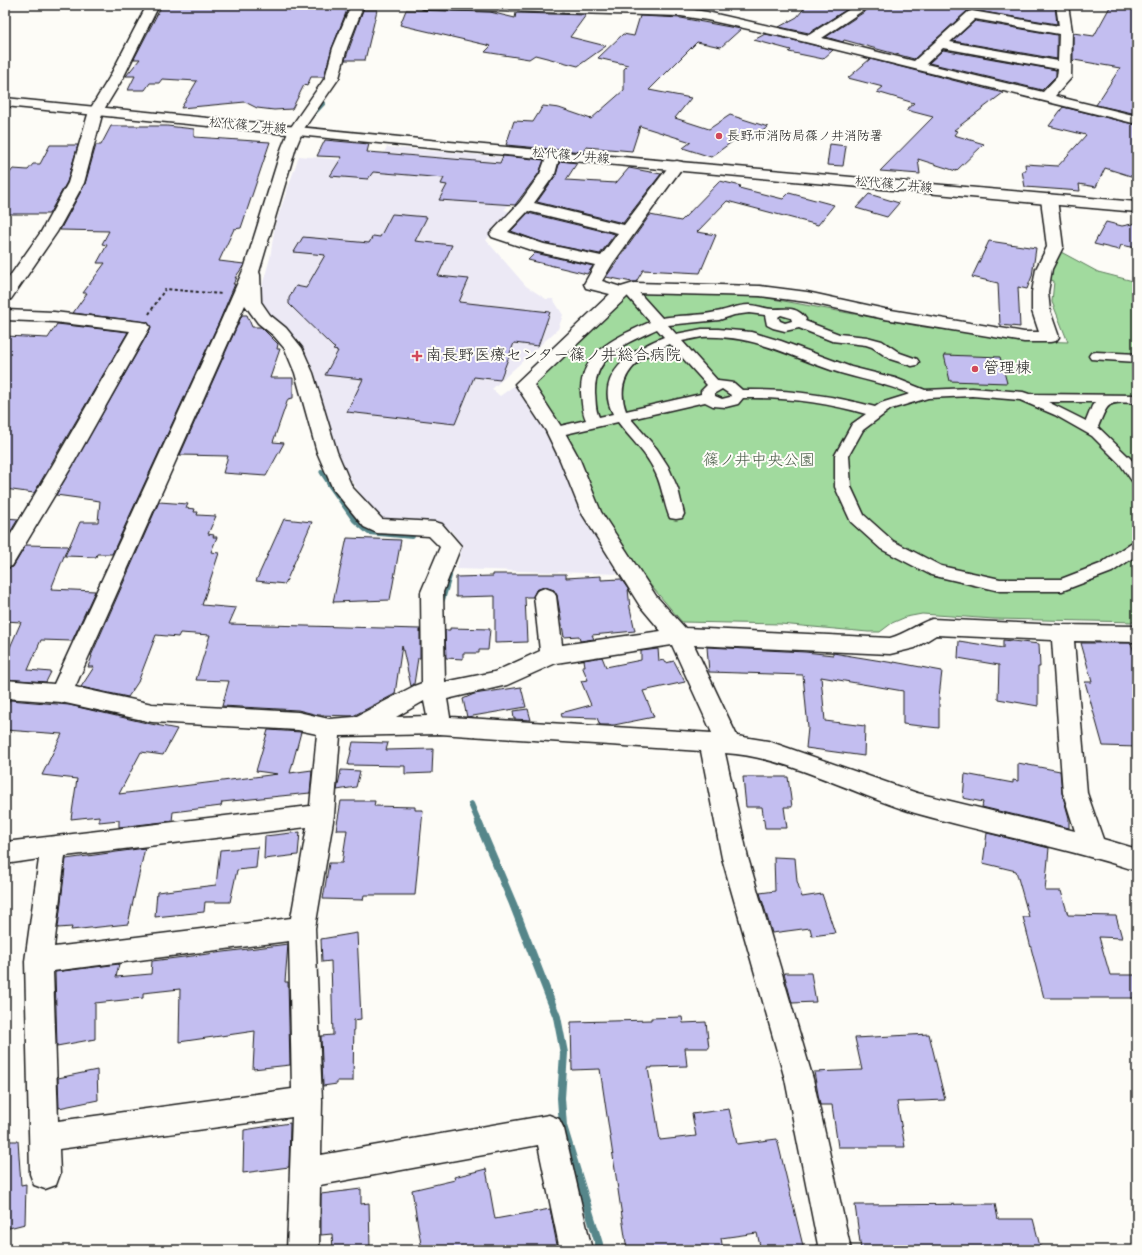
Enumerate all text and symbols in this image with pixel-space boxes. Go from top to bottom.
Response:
street label: 松代篠ノ井線 [208,113,289,139]
place label: 長野市消防局篠ノ井消防署 [727,127,883,146]
marker: 長野市消防局篠ノ井消防署 [714,131,724,141]
street label: 松代篠ノ井線 [531,143,612,169]
street label: 松代篠ノ井線 [854,172,935,198]
place label: 南長野医療センター篠ノ井総合病院 [426,344,681,368]
marker: 南長野医療センター篠ノ井総合病院 [411,350,423,362]
place label: 管理棟 [983,357,1031,381]
marker: 管理棟 [970,364,980,374]
park label: 篠ノ井中央公園 [703,449,815,473]

